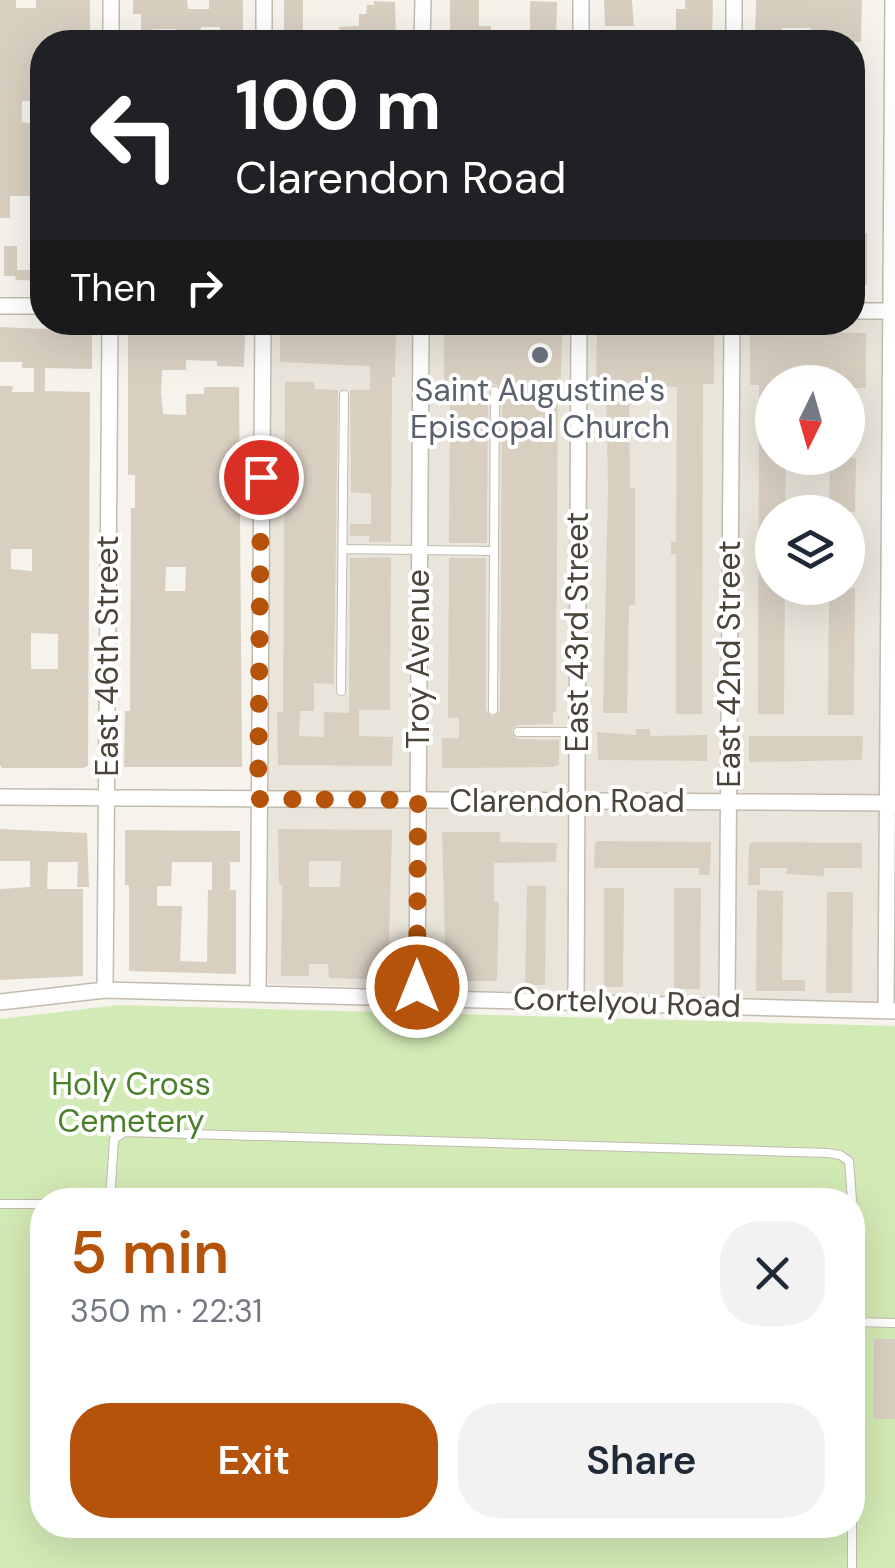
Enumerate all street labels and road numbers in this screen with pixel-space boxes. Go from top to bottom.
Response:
street label: East 43rd Street [556,512,598,752]
street label: East 46th Street [86,535,128,777]
street label: East 42nd Street [708,540,750,788]
street label: Troy Avenue [397,569,439,749]
street label: Clarendon Road [449,780,685,822]
street label: Cortelyou Road [512,977,742,1027]

